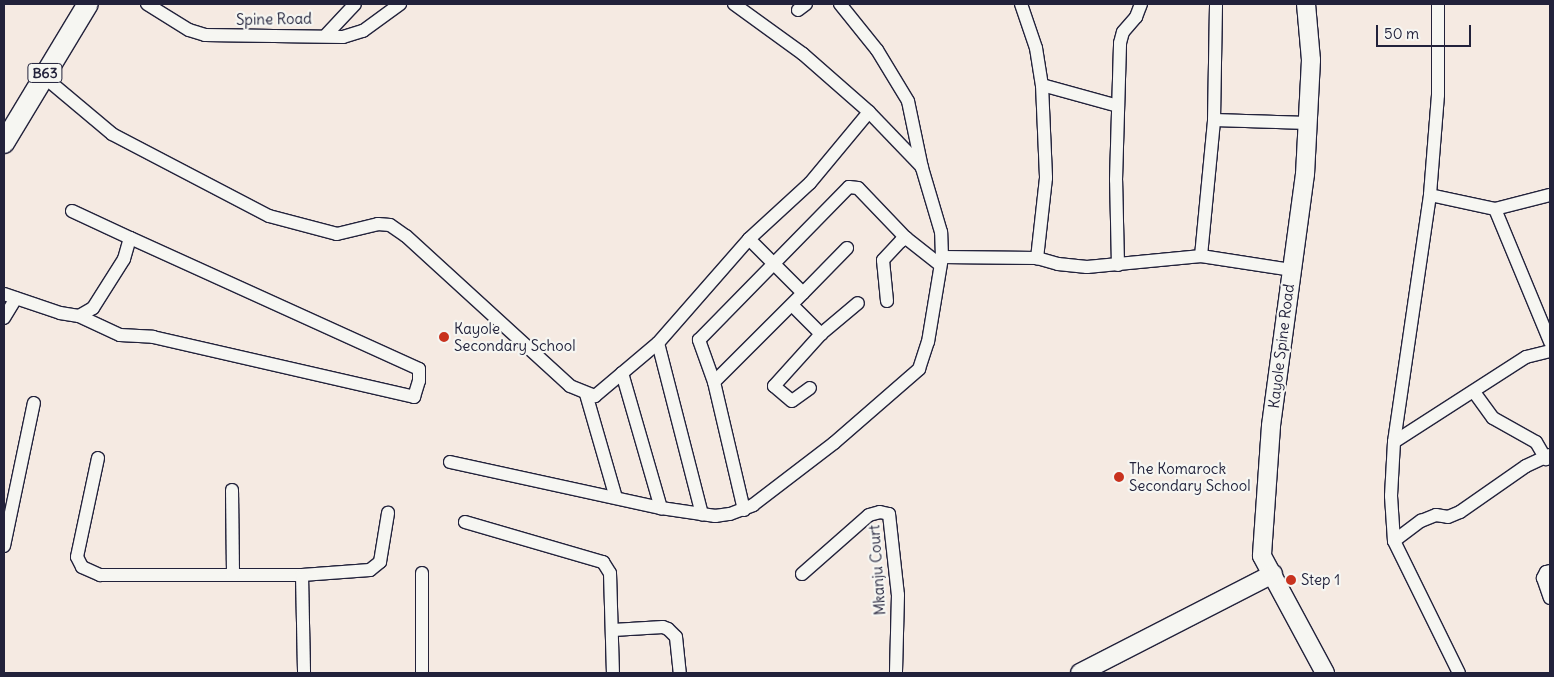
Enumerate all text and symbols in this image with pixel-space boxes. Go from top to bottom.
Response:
street label: Spine Road [236,9,312,29]
scale bar [1379,15,1474,47]
text: 50 m [1384,24,1419,43]
road number: B63 [26,62,64,84]
street label: Kayole Spine Road [1264,283,1298,409]
place label: Kayole Secondary School [454,319,575,354]
marker: Kayole Secondary School [438,331,450,343]
place label: The Komarock Secondary School [1129,459,1250,494]
marker: The Komarock Secondary School [1113,471,1125,483]
street label: Mkanju Court [865,524,889,616]
place label: Step 1 [1301,571,1340,589]
marker: Step 1 [1285,574,1297,586]

